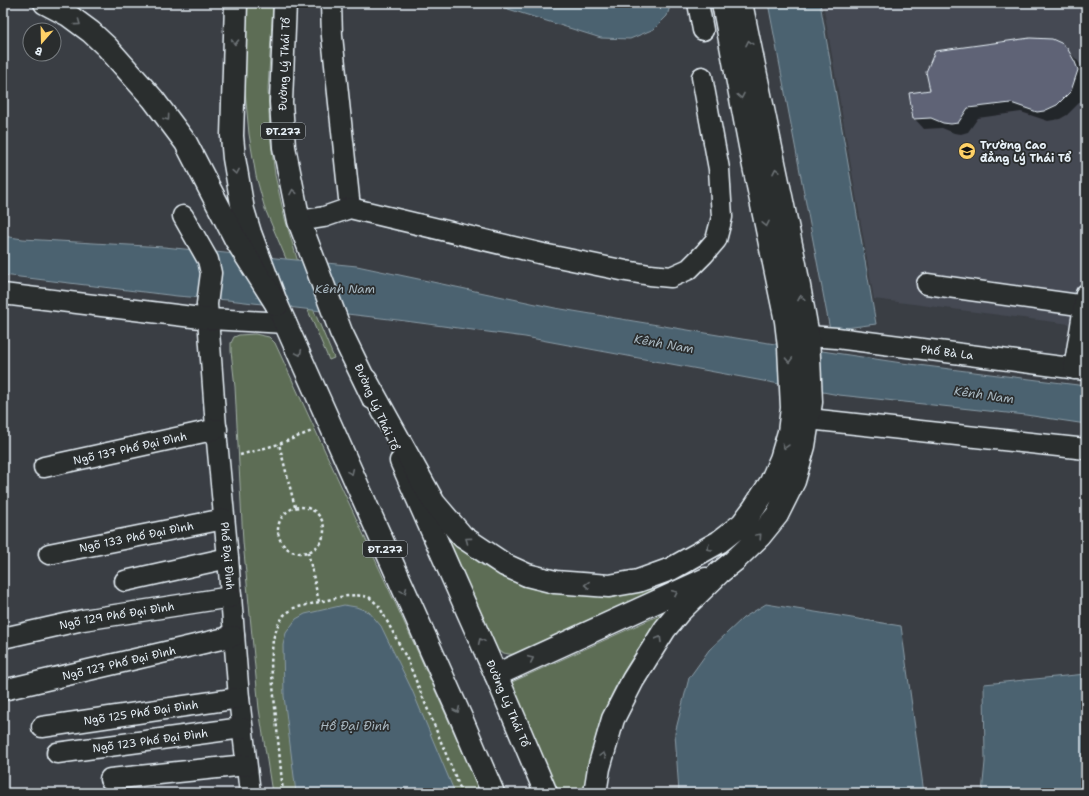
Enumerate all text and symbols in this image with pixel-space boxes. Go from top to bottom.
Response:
street label: Đường Lý Thái Tổ [275,17,294,111]
one-way arrow [74,18,81,25]
north arrow [22,22,62,62]
one-way arrow [230,39,239,45]
one-way arrow [745,40,753,47]
text: B [33,43,45,59]
one-way arrow [736,93,744,99]
one-way arrow [162,113,169,120]
road number: ĐT.277 [261,123,305,139]
place label: Trường Cao đẳng Lý Thái Tổ [980,138,1072,166]
school or university icon: Trường Cao đẳng Lý Thái Tổ [957,141,977,161]
one-way arrow [772,167,780,174]
one-way arrow [232,169,240,175]
one-way arrow [290,189,298,195]
one-way arrow [761,221,770,227]
water label: Kênh Nam [315,281,375,297]
one-way arrow [798,295,806,301]
water label: Kênh Nam [633,331,695,357]
street label: Phố Bà La [920,342,974,363]
one-way arrow [294,349,302,357]
one-way arrow [785,357,793,363]
street label: Đường Lý Thái Tổ [351,361,403,453]
water label: Kênh Nam [953,383,1015,407]
street label: Ngõ 137 Phố Đại Đình [72,429,189,468]
one-way arrow [781,442,790,449]
one-way arrow [347,469,355,476]
street label: Ngõ 133 Phố Đại Đình [78,518,195,556]
street label: Phố Đại Đình [217,521,238,591]
one-way arrow [754,533,762,541]
one-way arrow [465,537,472,545]
road number: ĐT.277 [363,541,407,557]
one-way arrow [706,543,713,550]
one-way arrow [584,581,590,589]
one-way arrow [399,587,407,595]
one-way arrow [671,590,678,598]
street label: Ngõ 129 Phố Đại Đình [58,599,175,633]
one-way arrow [654,636,662,643]
one-way arrow [478,638,486,646]
street label: Ngõ 127 Phố Đại Đình [61,643,177,684]
one-way arrow [527,656,535,664]
street label: Đường Lý Thái Tổ [482,658,533,750]
street label: Ngõ 125 Phố Đại Đình [83,697,200,729]
one-way arrow [452,705,460,713]
water label: Hồ Đại Đình [320,718,390,734]
street label: Ngõ 123 Phố Đại Đình [91,726,209,756]
one-way arrow [598,752,606,758]

